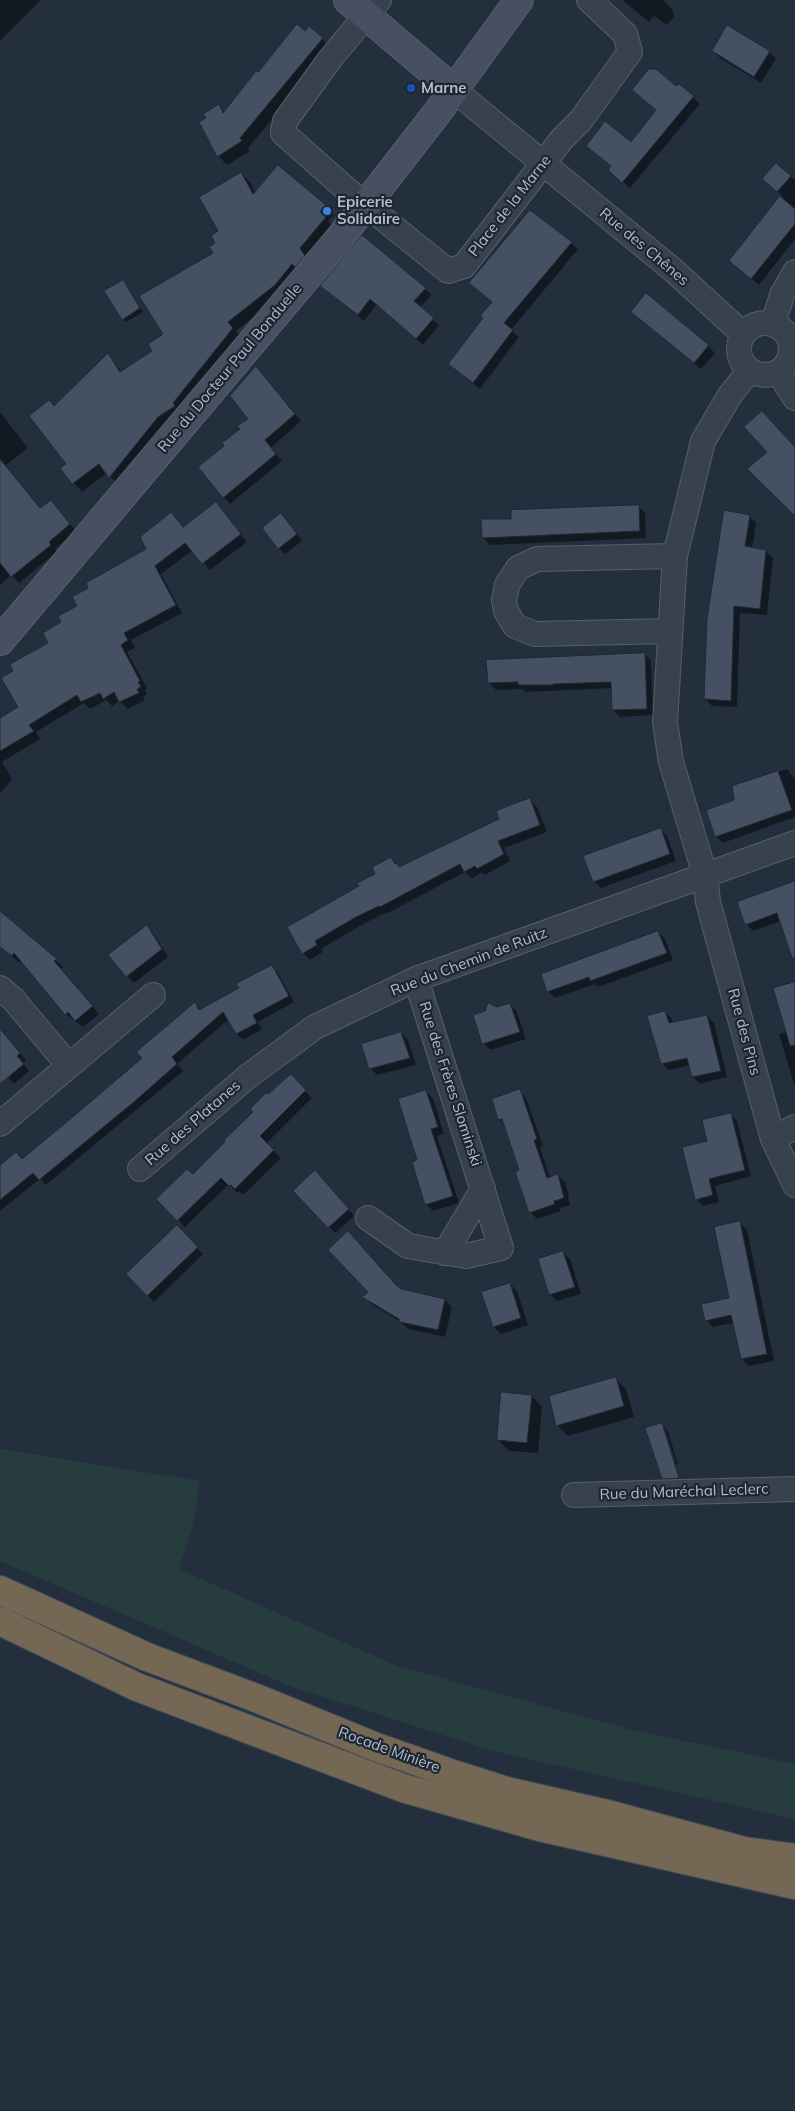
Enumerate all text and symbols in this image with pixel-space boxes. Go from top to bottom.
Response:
place label: Marne [421,79,467,97]
marker: Marne [405,82,417,94]
street label: Place de la Marne [465,152,555,260]
place label: Epicerie Solidaire [337,193,400,228]
street label: Rue des Chênes [596,204,692,290]
marker: Epicerie Solidaire [321,205,333,217]
street label: Rue du Docteur Paul Bonduelle [154,280,306,456]
street label: Rue du Chemin de Ruitz [388,924,550,1000]
street label: Rue des Pins [724,987,764,1077]
street label: Rue des Frères Slominski [415,999,485,1169]
street label: Rue des Platanes [142,1077,244,1169]
street label: Rue du Maréchal Leclerc [599,1480,769,1504]
street label: Rocade Minière [336,1723,442,1777]

